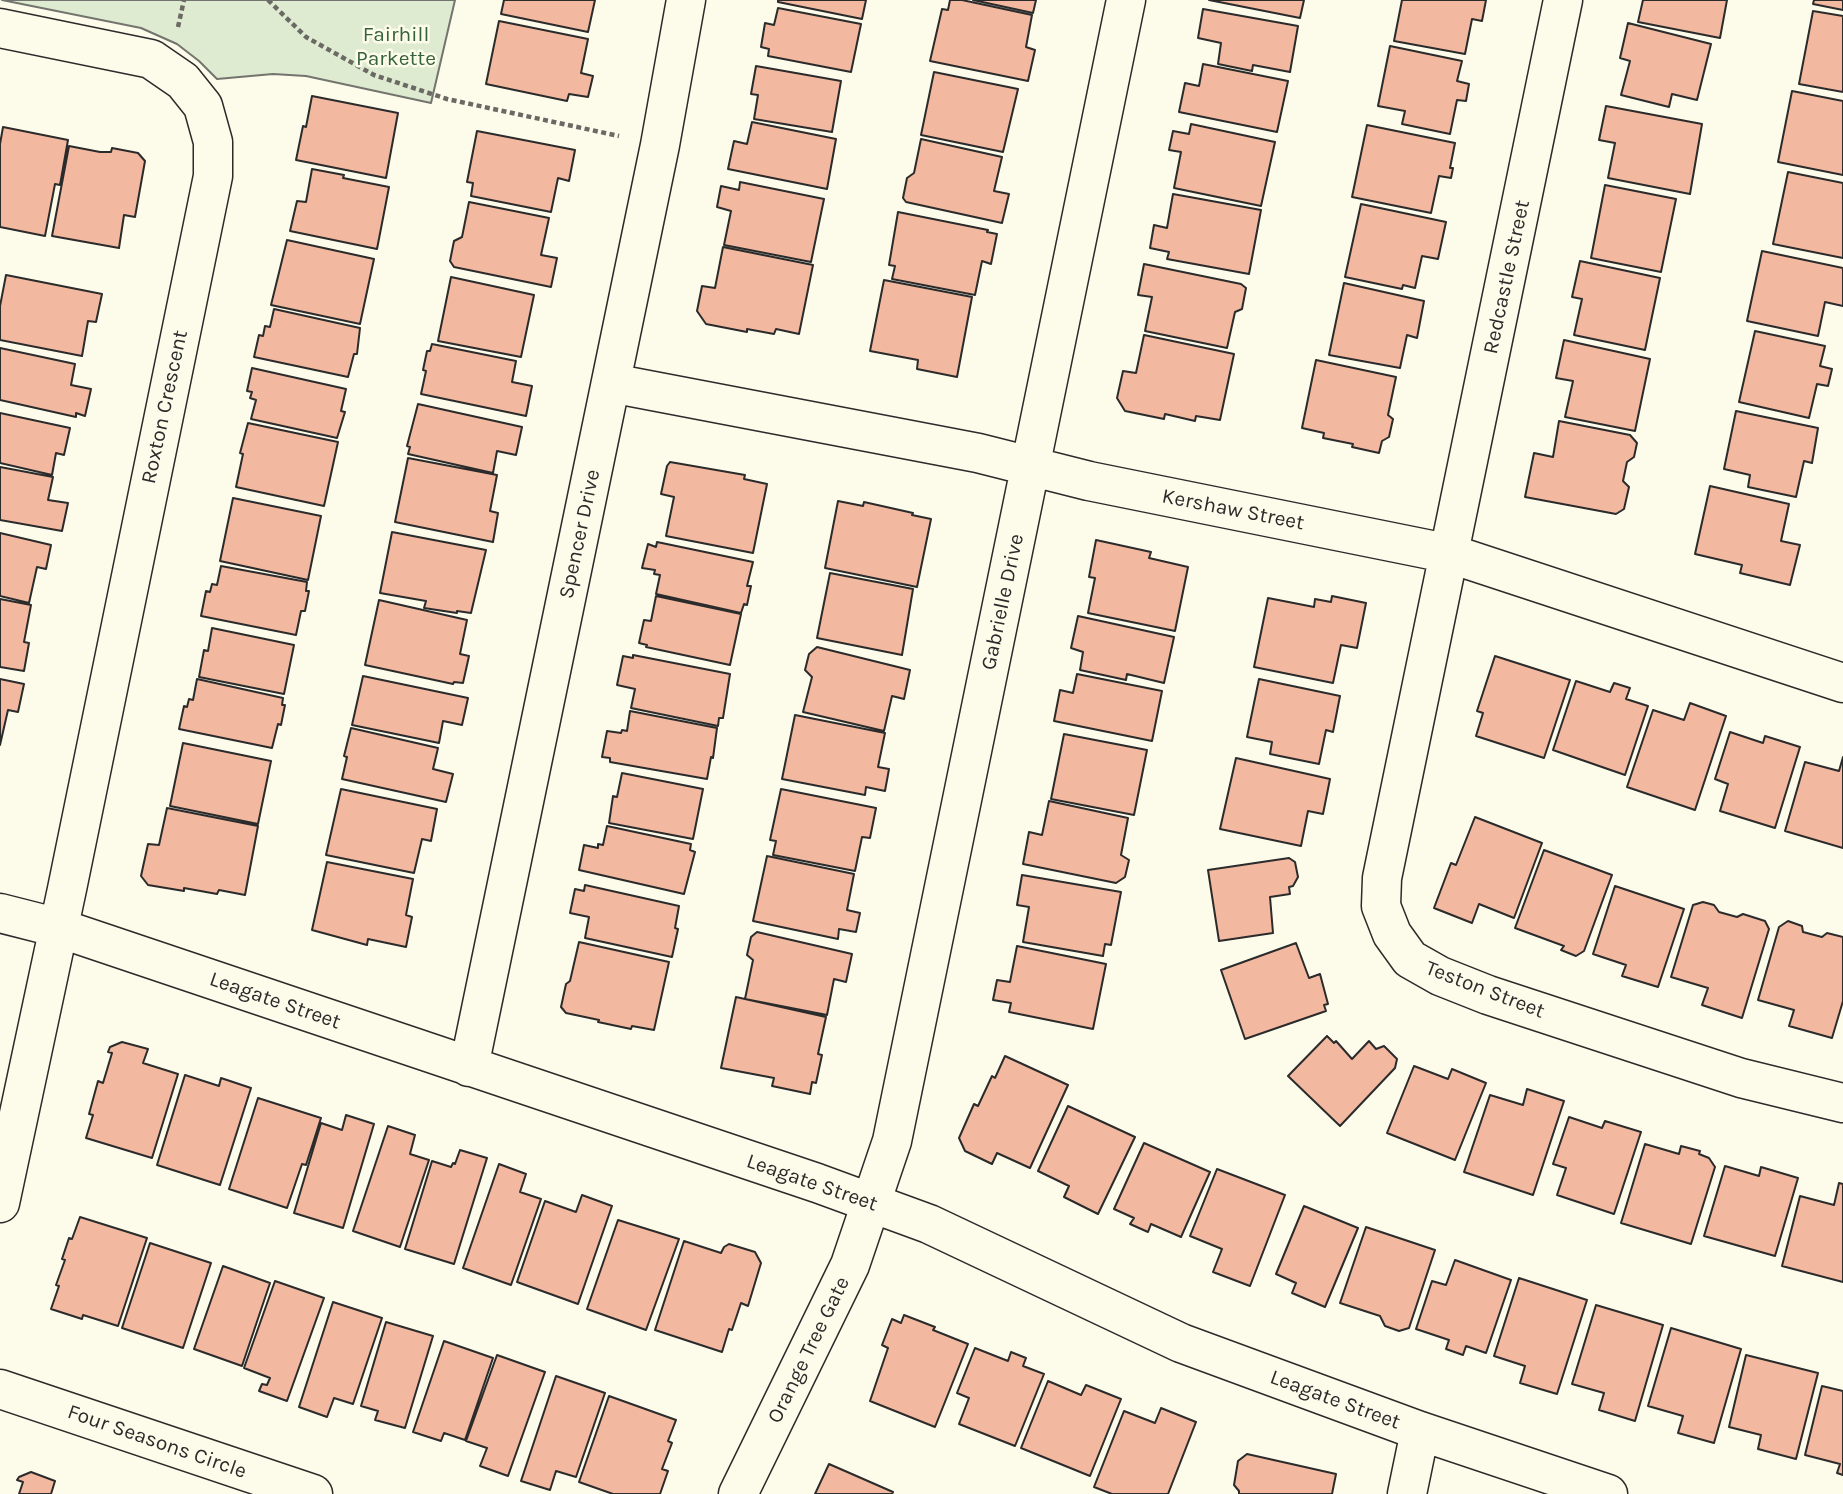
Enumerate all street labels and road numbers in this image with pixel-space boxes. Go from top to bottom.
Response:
street label: Redcastle Street [1478,198,1536,356]
street label: Roxton Crescent [136,328,194,486]
street label: Spencer Drive [554,467,606,601]
street label: Kershaw Street [1160,484,1306,536]
street label: Gabrielle Drive [976,532,1030,672]
street label: Teston Street [1422,956,1548,1024]
street label: Leagate Street [206,967,344,1035]
street label: Leagate Street [743,1149,881,1217]
street label: Orange Tree Gate [763,1273,855,1427]
street label: Leagate Street [1266,1365,1404,1435]
street label: Four Seasons Circle [64,1400,250,1484]

